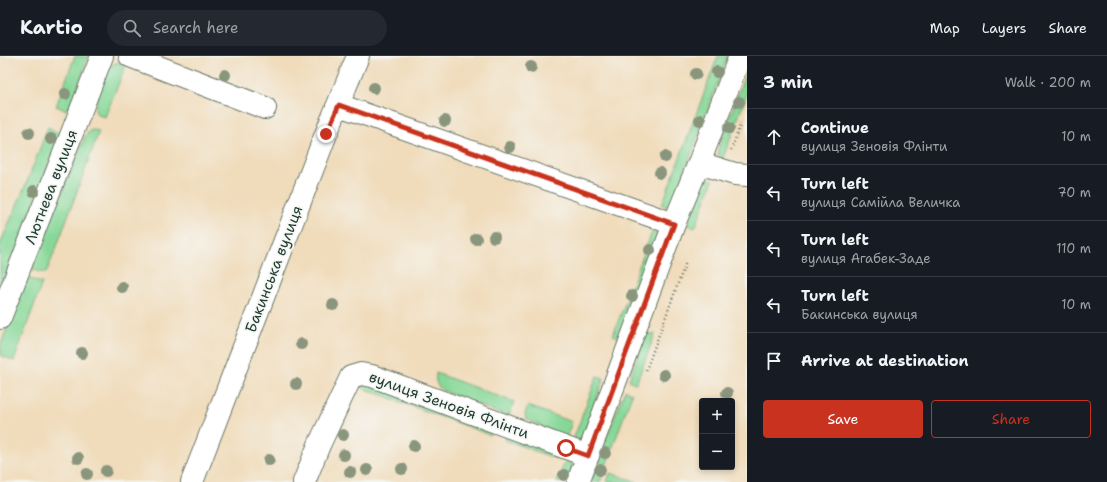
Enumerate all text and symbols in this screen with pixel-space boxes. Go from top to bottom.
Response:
search box [107,10,387,46]
text: Kartio [20,15,83,40]
icon: search [121,17,143,39]
text: Search here [153,18,239,38]
text: Map [930,19,960,37]
text: Layers [982,19,1026,37]
text: Share [1048,19,1087,37]
text: 3 min [763,71,813,93]
text: Walk · 200 m [1005,74,1091,91]
text: Continue [801,118,869,138]
route end [317,125,335,143]
icon: ahead [763,126,785,148]
street label: Лютнева вулиця [20,127,82,247]
text: 10 m [1061,128,1091,145]
text: вулиця Зеновія Флінти [801,138,947,155]
text: Turn left [801,174,869,194]
icon: left [763,182,785,204]
text: 70 m [1057,184,1091,201]
text: вулиця Самійла Величка [801,194,960,211]
street label: Бакинська вулиця [241,203,307,335]
text: Turn left [801,230,869,250]
icon: left [763,238,785,260]
text: 110 m [1056,240,1091,257]
text: вулиця Агабек-Заде [801,250,931,267]
text: Turn left [801,286,869,306]
icon: left [763,294,785,316]
text: 10 m [1061,296,1091,313]
text: Бакинська вулиця [801,306,918,323]
icon: arrive [763,350,785,372]
text: Arrive at destination [801,351,969,371]
street label: вулиця Зеновія Флінти [366,367,532,443]
map controls [699,398,735,470]
button: + [699,398,735,434]
button: Save [763,400,923,438]
button: Share [931,400,1091,438]
button: − [699,434,735,470]
route start [557,439,575,457]

